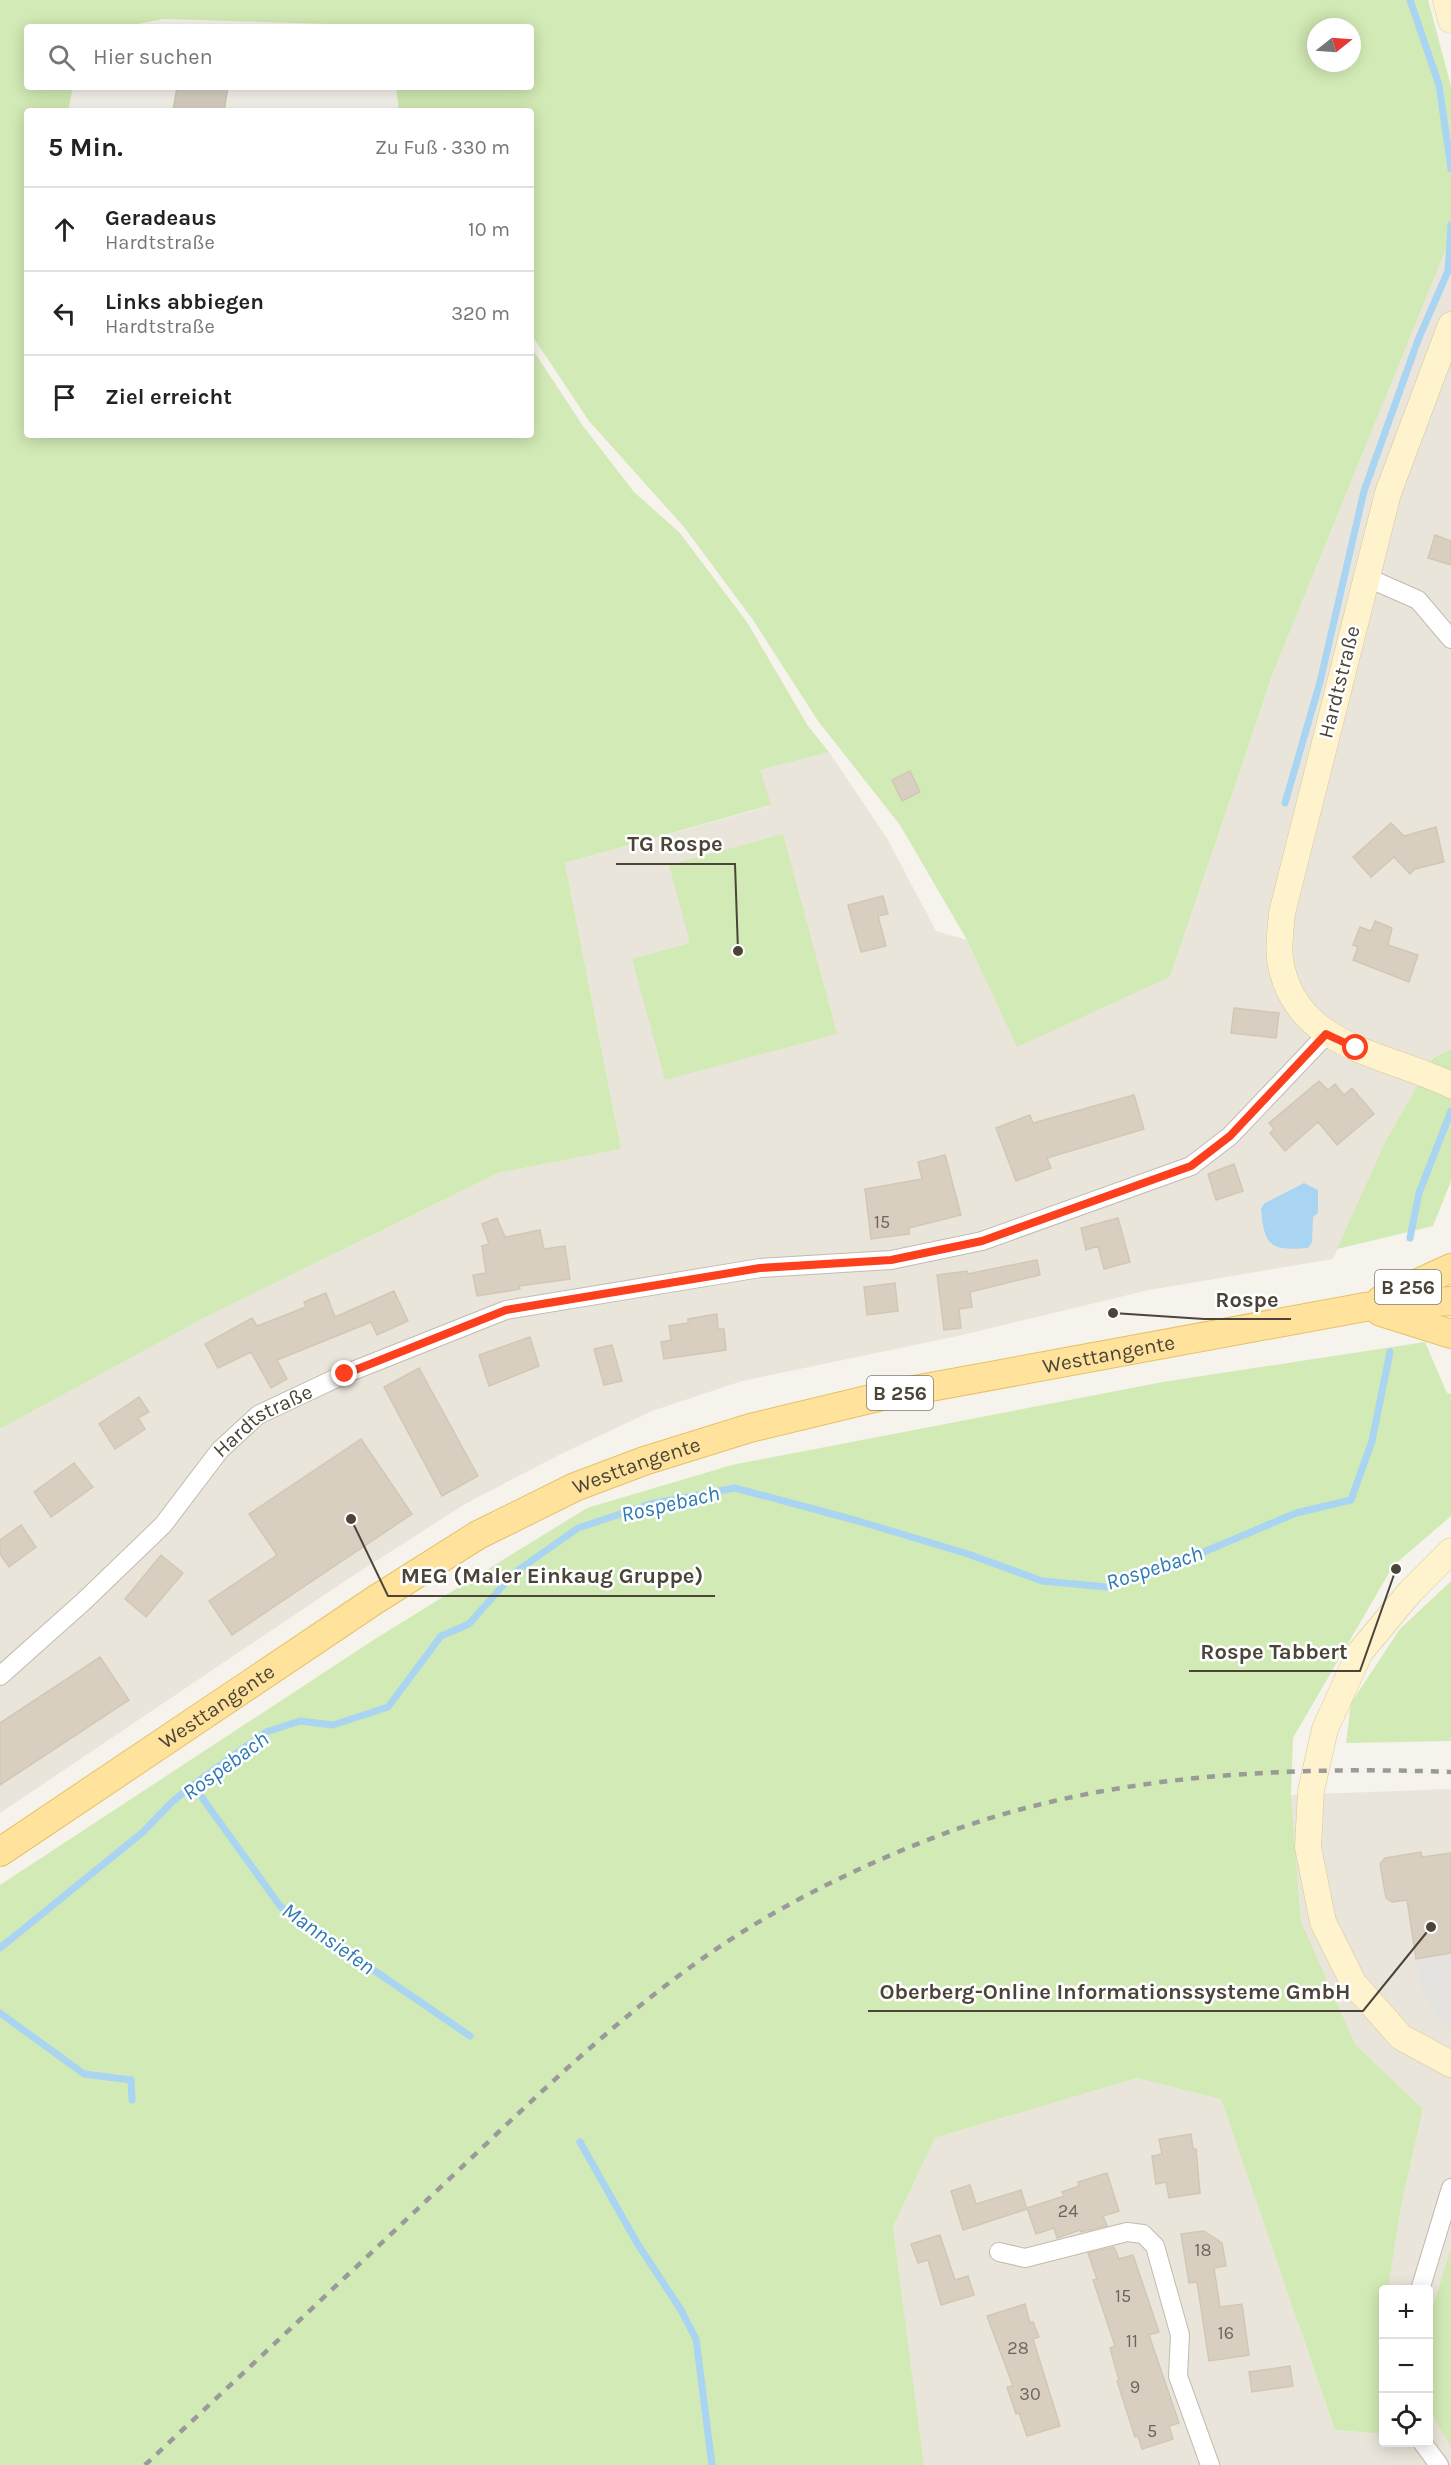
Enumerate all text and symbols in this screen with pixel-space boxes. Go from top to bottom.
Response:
north arrow [1307,18,1361,72]
search box [24,24,534,90]
icon: search [45,41,78,74]
text: Hier suchen [93,44,213,70]
text: 5 Min. [48,132,123,163]
text: Zu Fuß · 330 m [375,136,510,159]
text: Geradeaus [105,205,217,231]
icon: ahead [48,213,81,246]
text: 10 m [468,218,510,241]
text: Hardtstraße [105,231,215,254]
text: Links abbiegen [105,289,264,315]
icon: left [48,297,81,330]
text: 320 m [451,302,510,325]
text: Hardtstraße [105,315,215,338]
icon: arrive [48,381,81,414]
text: Ziel erreicht [105,384,232,410]
street label: Hardtstraße [1313,623,1365,741]
callout: TG Rospe [616,824,735,864]
text: TG Rospe [627,831,723,857]
route start [1342,1034,1368,1060]
house number: 15 [874,1211,890,1233]
road number: B 256 [1375,1270,1441,1304]
callout: Rospe [1204,1279,1291,1319]
text: Rospe [1215,1287,1279,1313]
street label: Westtangente [1041,1330,1177,1378]
route end [331,1360,357,1386]
road number: B 256 [867,1376,933,1410]
street label: Hardtstraße [208,1379,316,1462]
street label: Westtangente [569,1432,703,1499]
water label: Rospebach [619,1480,722,1528]
water label: Rospebach [1103,1540,1206,1596]
callout: MEG (Maler Einkaug Gruppe) [388,1556,715,1596]
text: MEG (Maler Einkaug Gruppe) [401,1563,703,1589]
callout: Rospe Tabbert [1189,1631,1360,1671]
text: Rospe Tabbert [1200,1639,1348,1665]
street label: Westtangente [154,1659,279,1754]
water label: Rospebach [177,1726,274,1806]
water label: Mannsiefen [277,1897,380,1980]
callout: Oberberg-Online Informationssysteme GmbH [868,1971,1363,2011]
text: Oberberg-Online Informationssysteme GmbH [879,1979,1351,2005]
house number: 24 [1058,2200,1078,2222]
house number: 18 [1194,2239,1212,2261]
house number: 15 [1115,2285,1131,2307]
map controls [1379,2285,1433,2447]
button: + [1379,2285,1433,2339]
house number: 16 [1218,2322,1234,2344]
house number: 11 [1126,2330,1138,2352]
house number: 28 [1007,2337,1029,2359]
button: − [1379,2339,1433,2393]
house number: 9 [1130,2376,1140,2398]
house number: 30 [1019,2383,1041,2405]
button: locate [1379,2393,1433,2447]
house number: 5 [1147,2420,1157,2442]

